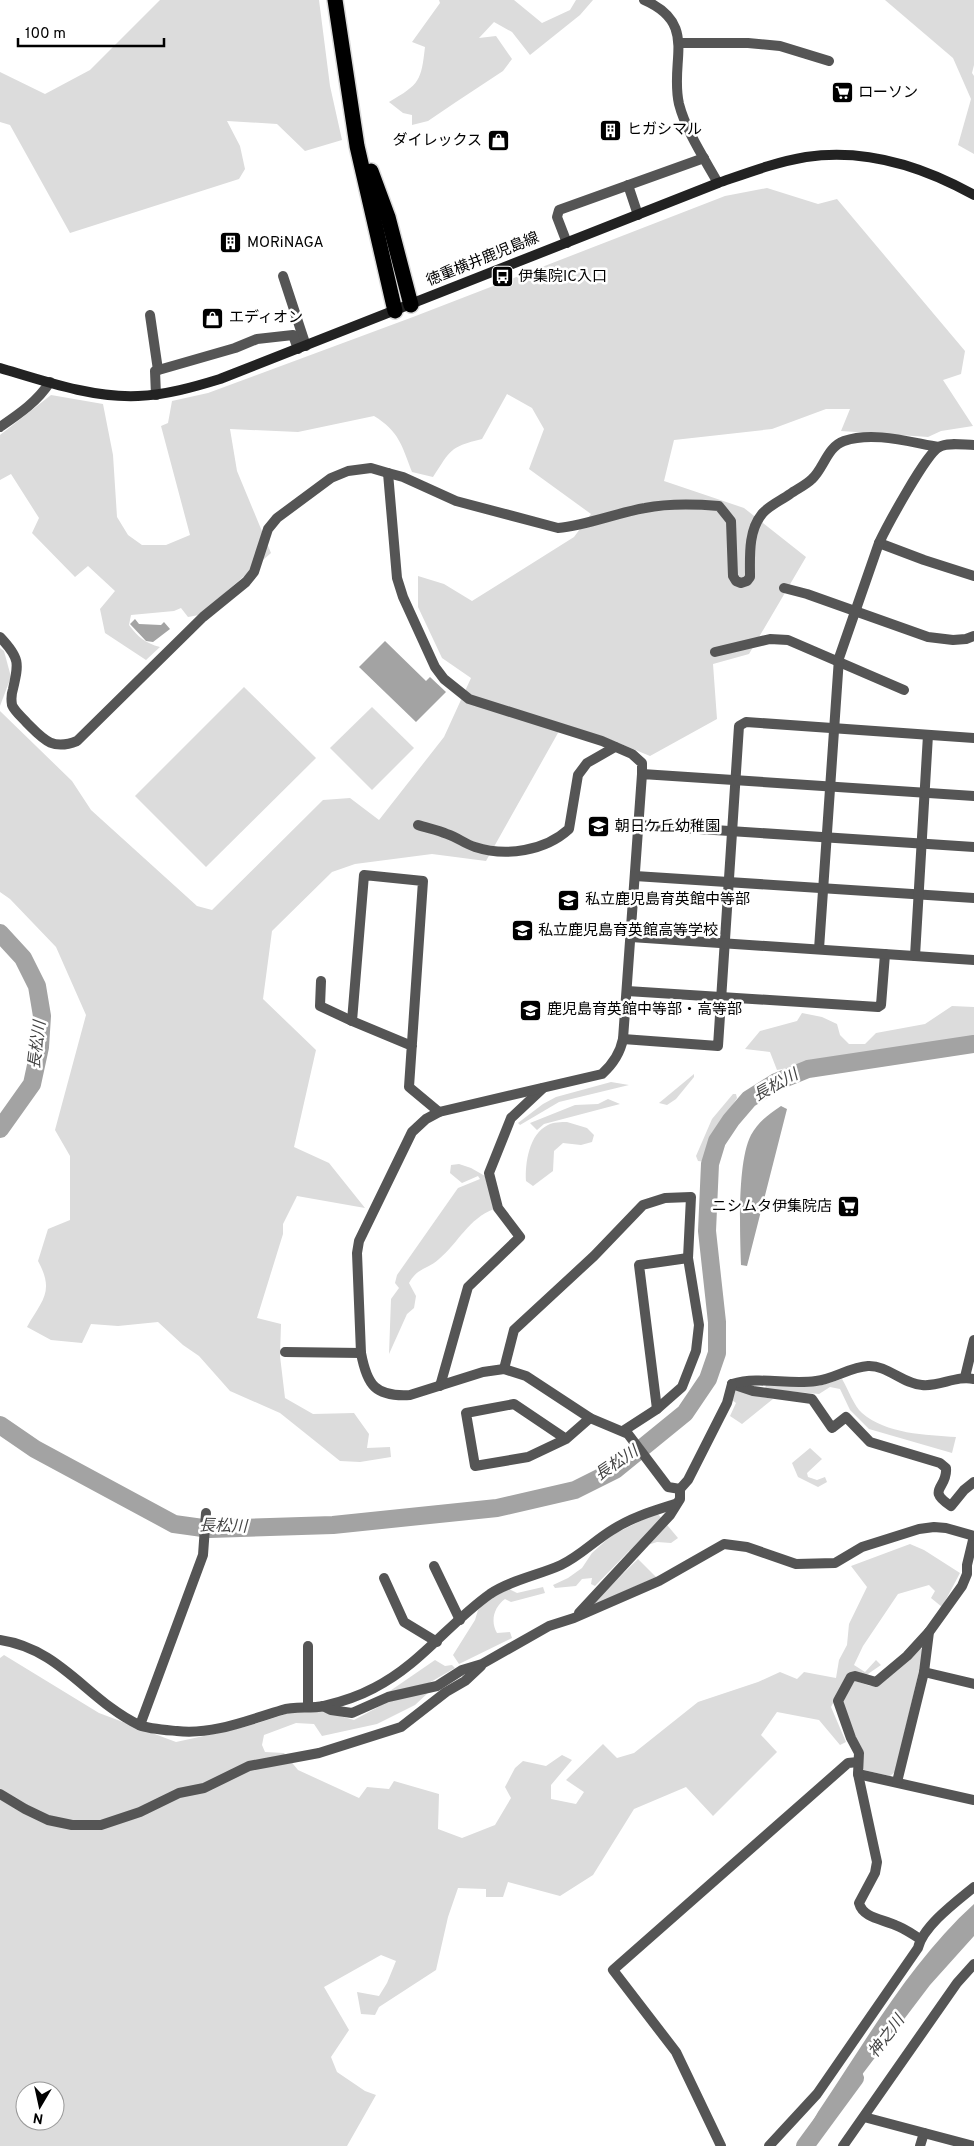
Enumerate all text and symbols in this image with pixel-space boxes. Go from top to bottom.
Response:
scale bar [18,15,164,47]
text: 100 m [25,25,66,44]
supermarket icon: ローソン [830,81,854,105]
place label: ローソン [858,84,918,103]
building icon: ヒガシマル [599,118,623,142]
place label: ヒガシマル [627,121,702,140]
shop icon: ダイレックス [486,129,510,153]
place label: ダイレックス [392,132,482,151]
street label: 徳重横井鹿児島線 [423,228,542,291]
building icon: MORiNAGA [219,231,243,255]
place label: MORiNAGA [247,234,324,253]
bus stop icon: 伊集院IC入口 [490,265,514,289]
place label: 伊集院IC入口 [518,268,607,287]
shop icon: エディオン [201,306,225,330]
place label: エディオン [229,309,303,328]
school or university icon: 朝日ケ丘幼稚園 [587,815,611,839]
place label: 朝日ケ丘幼稚園 [615,818,720,837]
school or university icon: 私立鹿児島育英館中等部 [557,888,581,912]
place label: 私立鹿児島育英館中等部 [585,891,750,910]
school or university icon: 私立鹿児島育英館高等学校 [510,919,534,943]
place label: 私立鹿児島育英館高等学校 [538,922,718,941]
school or university icon: 鹿児島育英館中等部・高等部 [519,998,543,1022]
place label: 鹿児島育英館中等部・高等部 [547,1001,742,1020]
water label: 長松川 [25,1018,51,1070]
water label: 長松川 [750,1065,804,1106]
supermarket icon: ニシムタ伊集院店 [836,1195,860,1219]
place label: ニシムタ伊集院店 [712,1198,832,1217]
water label: 長松川 [592,1441,644,1486]
water label: 長松川 [199,1517,249,1537]
water label: 神之川 [865,2010,911,2062]
north arrow [15,2081,65,2131]
text: N [32,2108,45,2127]

